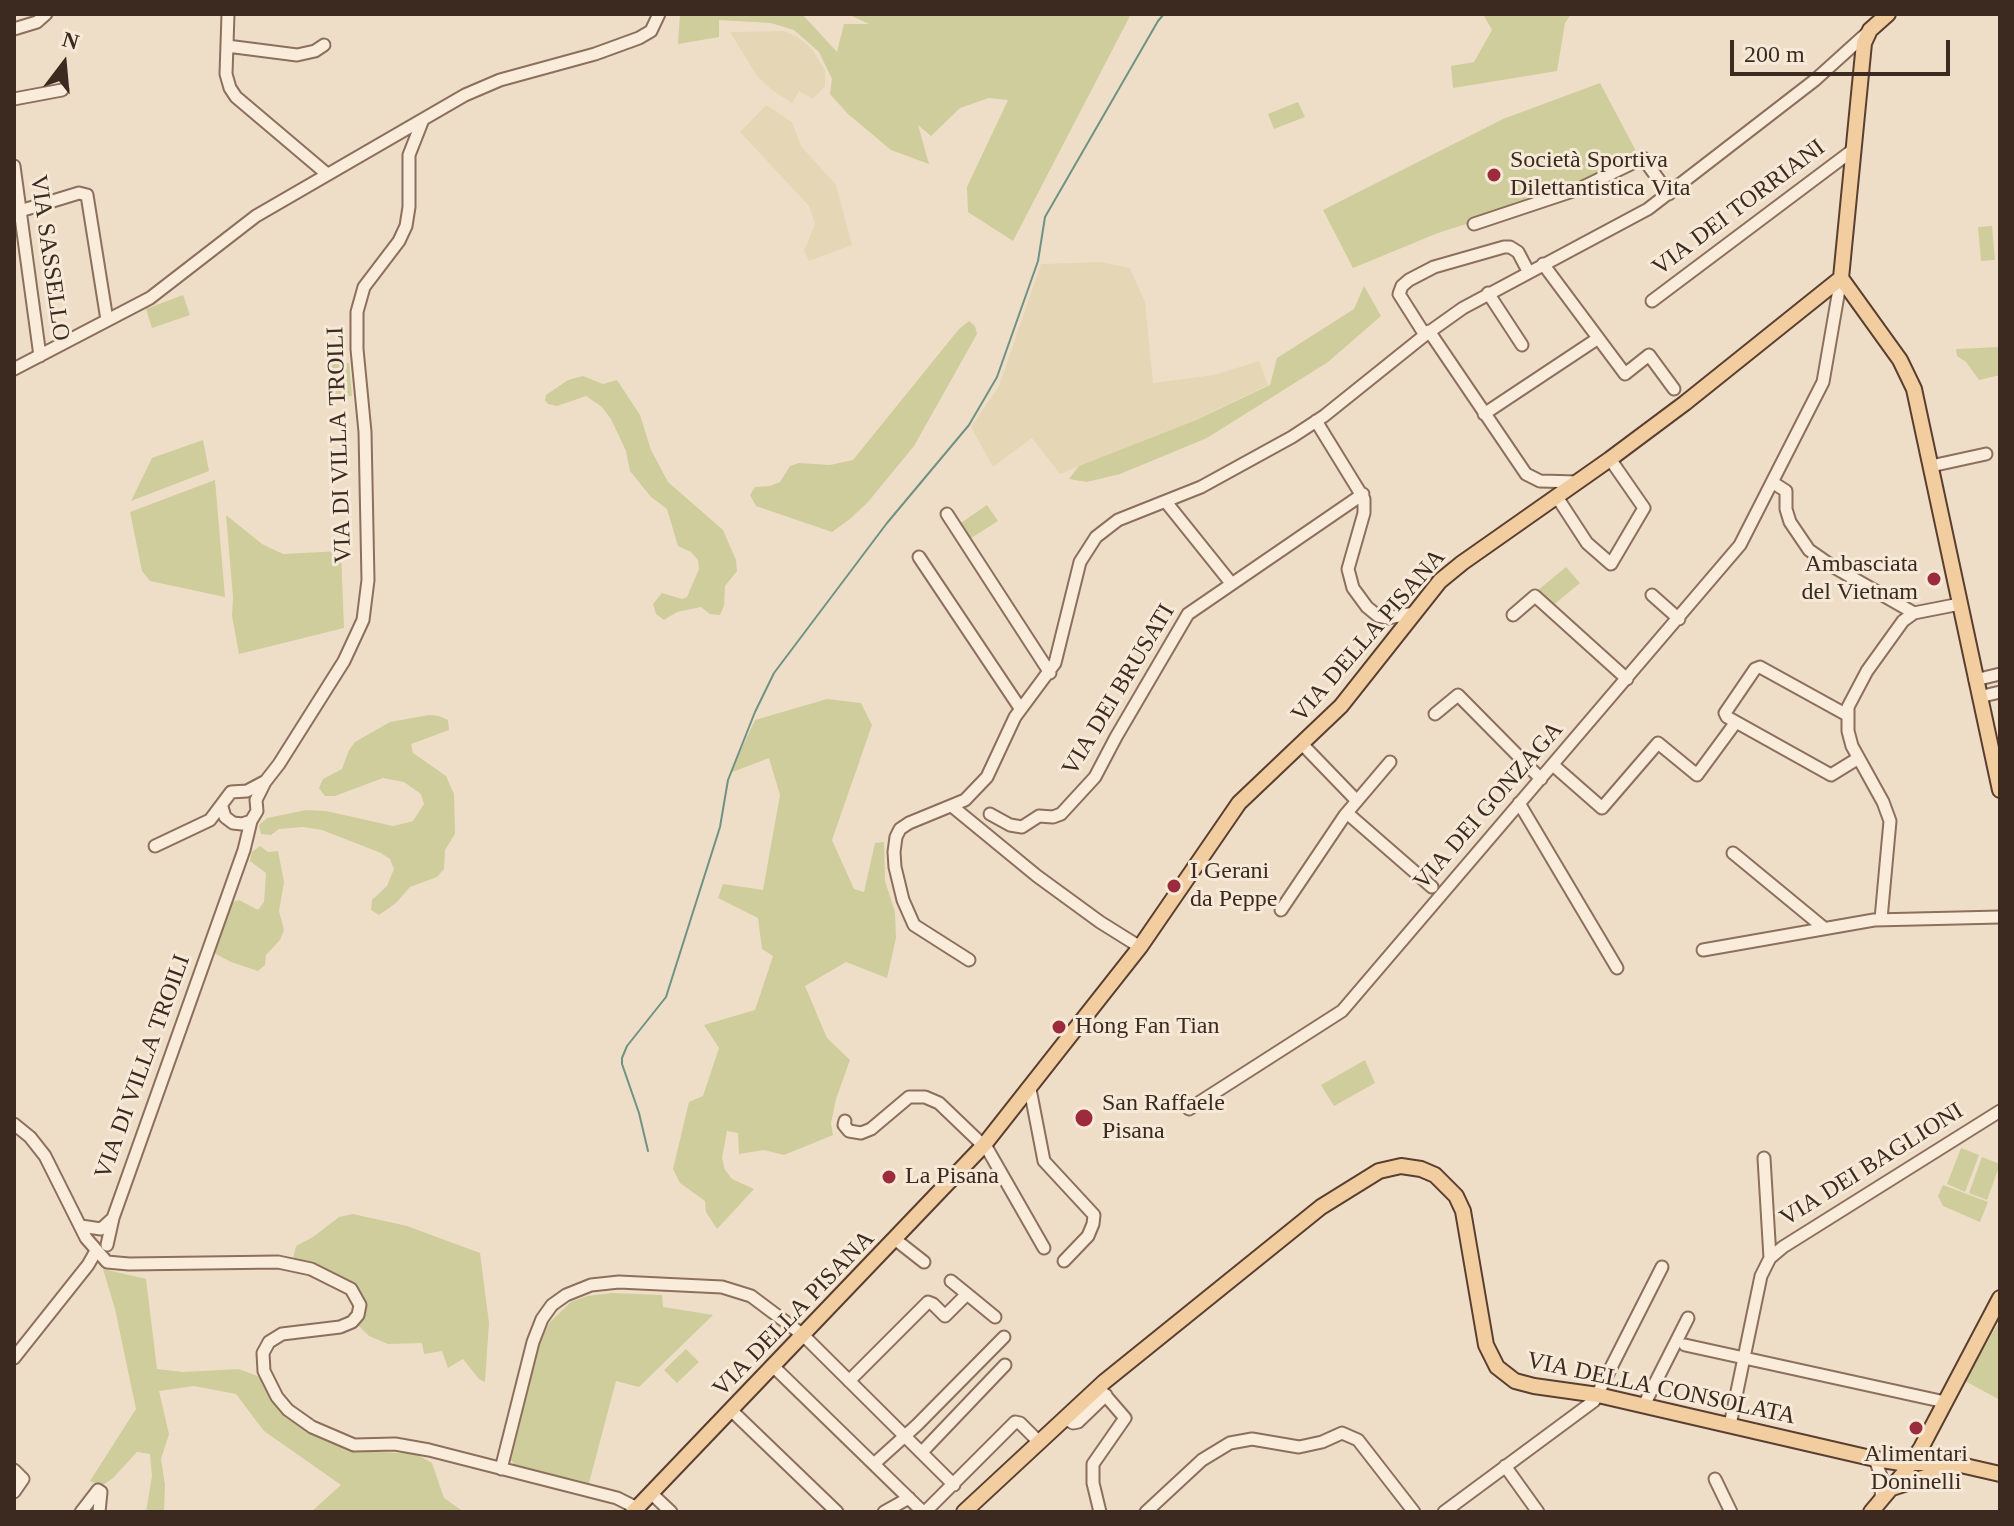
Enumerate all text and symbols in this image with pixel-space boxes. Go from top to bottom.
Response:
north arrow [24,24,104,104]
scale bar [1734,24,1954,74]
text: N [60,26,82,55]
text: 200 m [1744,41,1805,67]
street label: VIA DEI TORRIANI [1647,134,1831,282]
place label: Società Sportiva Dilettantistica Vita [1510,147,1691,203]
marker: Società Sportiva Dilettantistica Vita [1485,166,1503,184]
street label: VIA SASSELLO [23,173,75,343]
street label: VIA DI VILLA TROILI [321,326,359,564]
street label: VIA DELLA PISANA [1286,544,1452,728]
place label: Ambasciata del Vietnam [1801,551,1918,607]
marker: Ambasciata del Vietnam [1925,570,1943,588]
street label: VIA DEI BRUSATI [1057,599,1181,781]
street label: VIA DEI GONZAGA [1408,716,1570,896]
place label: I Gerani da Peppe [1190,858,1277,914]
marker: I Gerani da Peppe [1165,877,1183,895]
street label: VIA DI VILLA TROILI [89,951,197,1183]
place label: Hong Fan Tian [1075,1013,1219,1041]
marker: Hong Fan Tian [1050,1018,1068,1036]
place label: San Raffaele Pisana [1102,1090,1225,1146]
street label: VIA DEI BAGLIONI [1775,1097,1969,1233]
marker: San Raffaele Pisana [1073,1107,1095,1129]
place label: La Pisana [905,1163,999,1191]
marker: La Pisana [880,1168,898,1186]
street label: VIA DELLA PISANA [707,1225,881,1403]
street label: VIA DELLA CONSOLATA [1524,1346,1798,1432]
marker: Alimentari Doninelli [1907,1419,1925,1437]
place label: Alimentari Doninelli [1864,1441,1968,1497]

